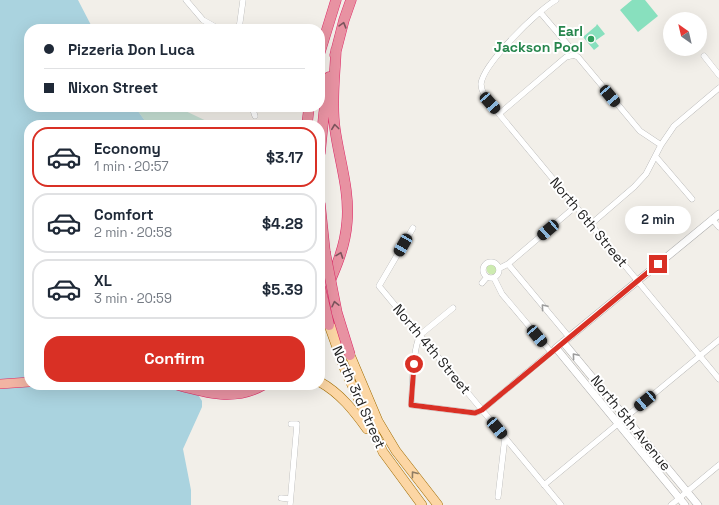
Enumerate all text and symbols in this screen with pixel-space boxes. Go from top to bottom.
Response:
north arrow [663,12,707,56]
map controls [663,12,707,56]
one-way arrow [338,21,347,28]
place label: Earl Jackson Pool [494,22,583,56]
marker: Earl Jackson Pool [586,34,596,44]
text: Pizzeria Don Luca [68,40,195,59]
text: Nixon Street [68,78,158,97]
car [598,83,622,109]
car [478,90,502,116]
one-way arrow [331,124,340,130]
icon: car [46,139,82,175]
text: Economy [94,139,161,158]
text: $3.17 [266,148,303,167]
text: 1 min · 20:57 [94,158,169,175]
street label: North 6th Street [546,173,632,271]
icon: car [46,205,82,241]
text: Comfort [94,205,154,224]
callout: 2 min [625,206,691,234]
text: 2 min [641,211,675,228]
text: $4.28 [262,214,303,233]
car [535,218,561,242]
text: 2 min · 20:58 [94,224,172,241]
car [392,232,414,258]
one-way arrow [336,252,344,259]
route end [649,255,667,273]
icon: car [46,271,82,307]
text: XL [94,271,112,290]
text: $5.39 [262,280,303,299]
text: 3 min · 20:59 [94,290,172,307]
street label: North 4th Street [389,300,475,398]
one-way arrow [332,301,340,307]
one-way arrow [542,304,549,312]
car [525,323,549,349]
button: Confirm [44,336,305,382]
street label: North 3rd Street [328,343,390,451]
one-way arrow [573,353,580,361]
route start [405,355,423,373]
street label: North 5th Avenue [587,371,675,475]
car [632,389,658,413]
car [485,415,509,441]
one-way arrow [411,472,418,479]

